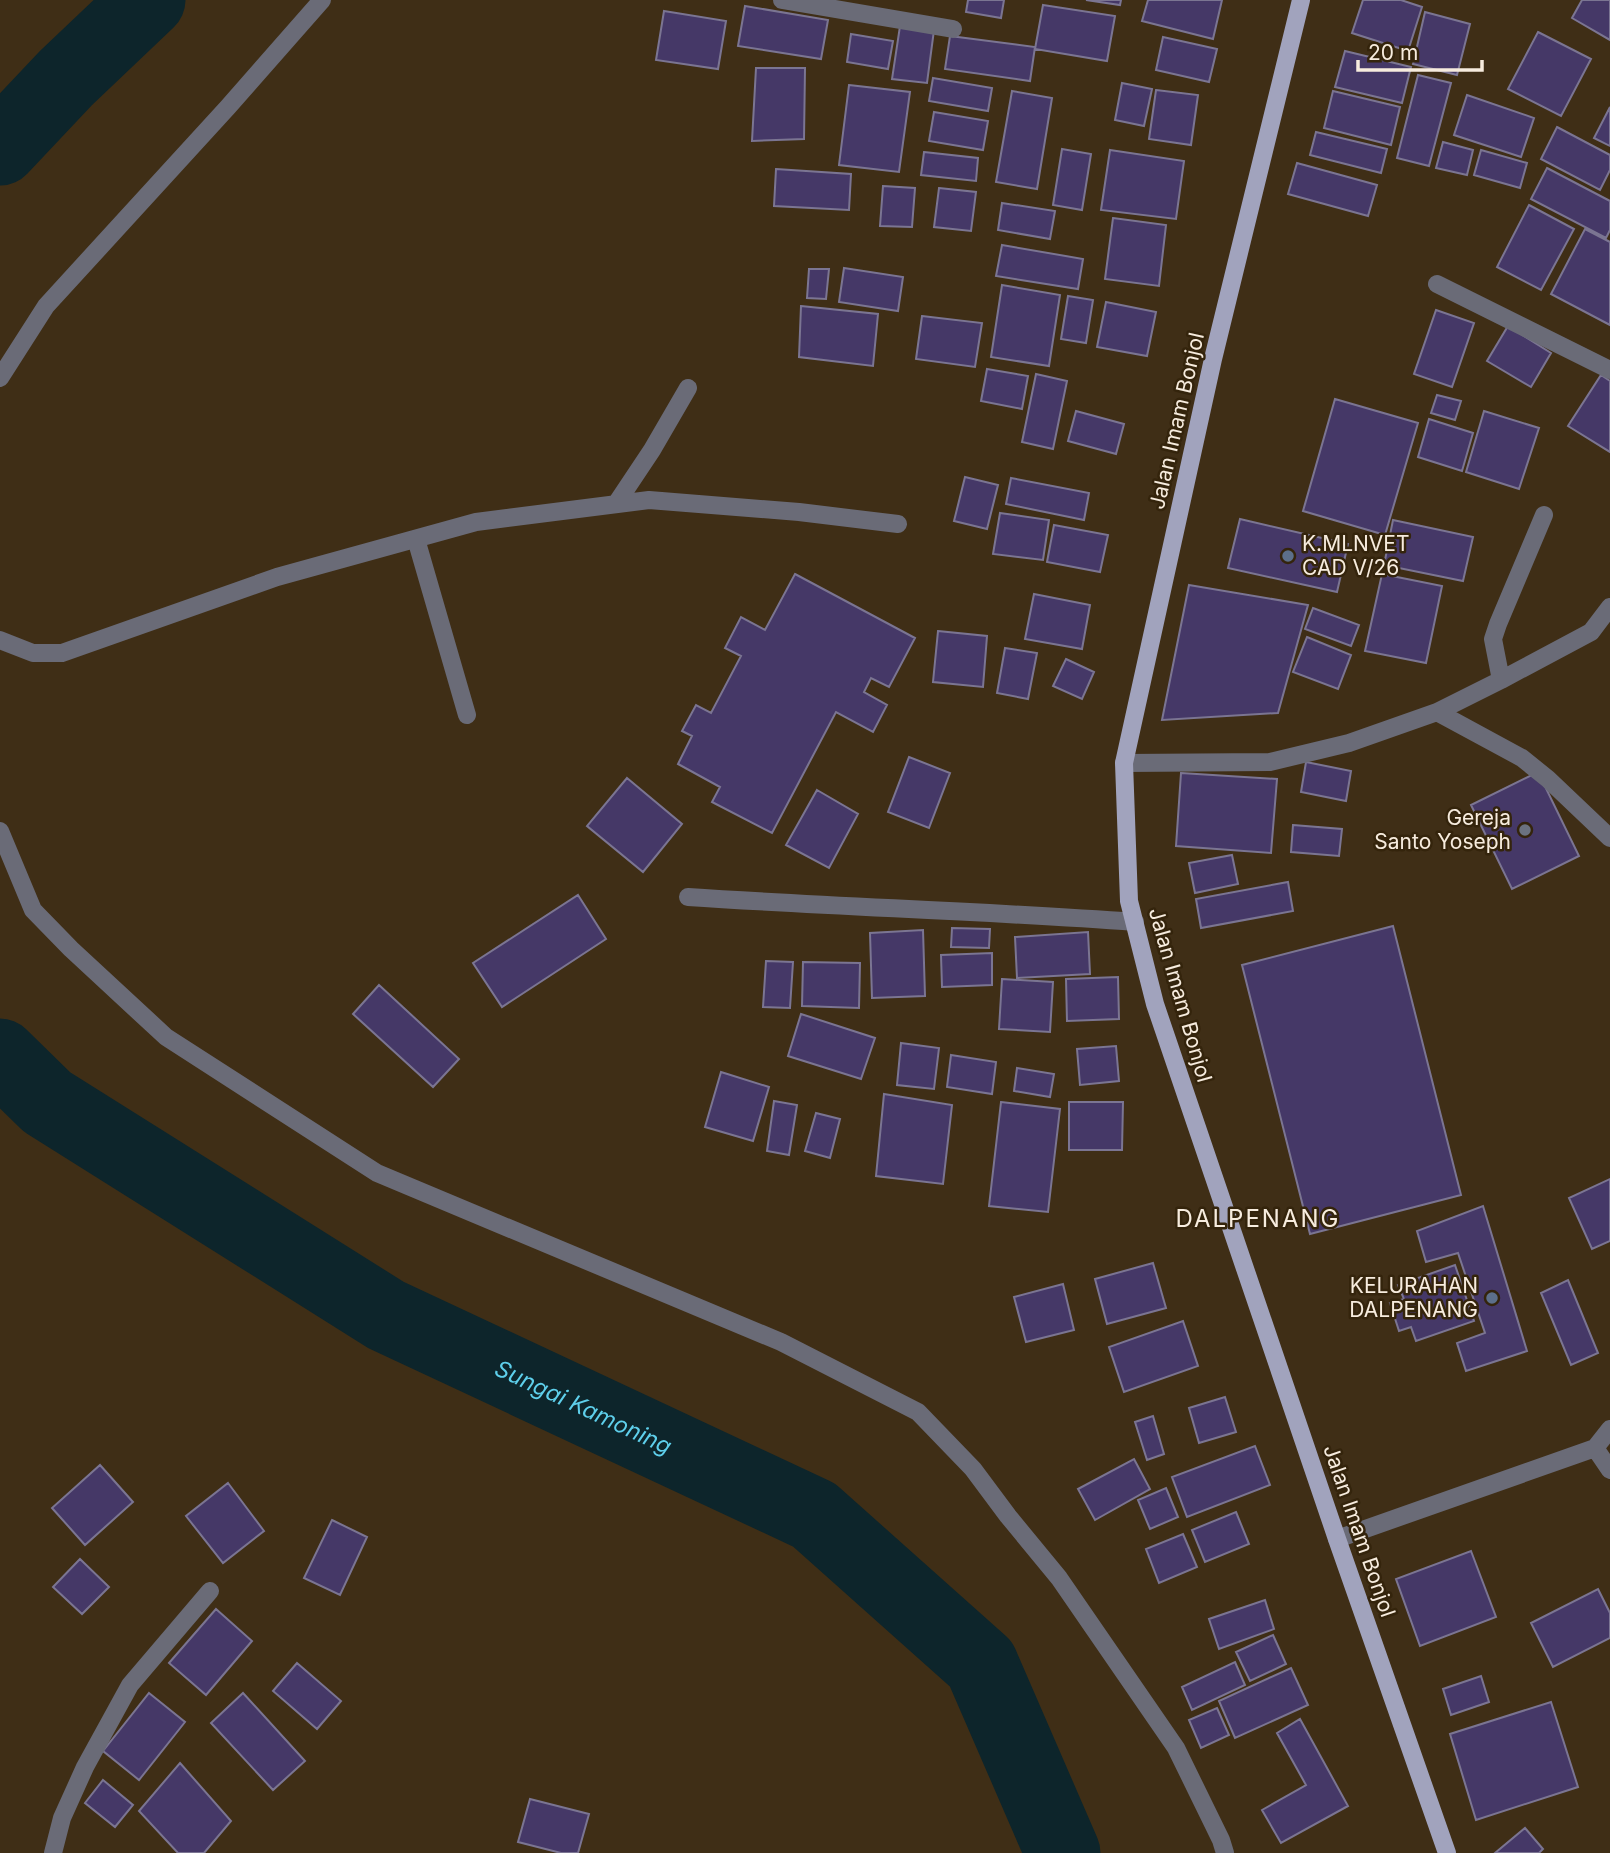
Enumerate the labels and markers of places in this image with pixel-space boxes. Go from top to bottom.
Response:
place label: K.MLNVET CAD V/26 [1302,531,1410,580]
marker: K.MLNVET CAD V/26 [1280,548,1296,564]
place label: Gereja Santo Yoseph [1374,805,1511,854]
marker: Gereja Santo Yoseph [1517,822,1533,838]
place label: KELURAHAN DALPENANG [1349,1273,1478,1322]
marker: KELURAHAN DALPENANG [1484,1290,1500,1306]

